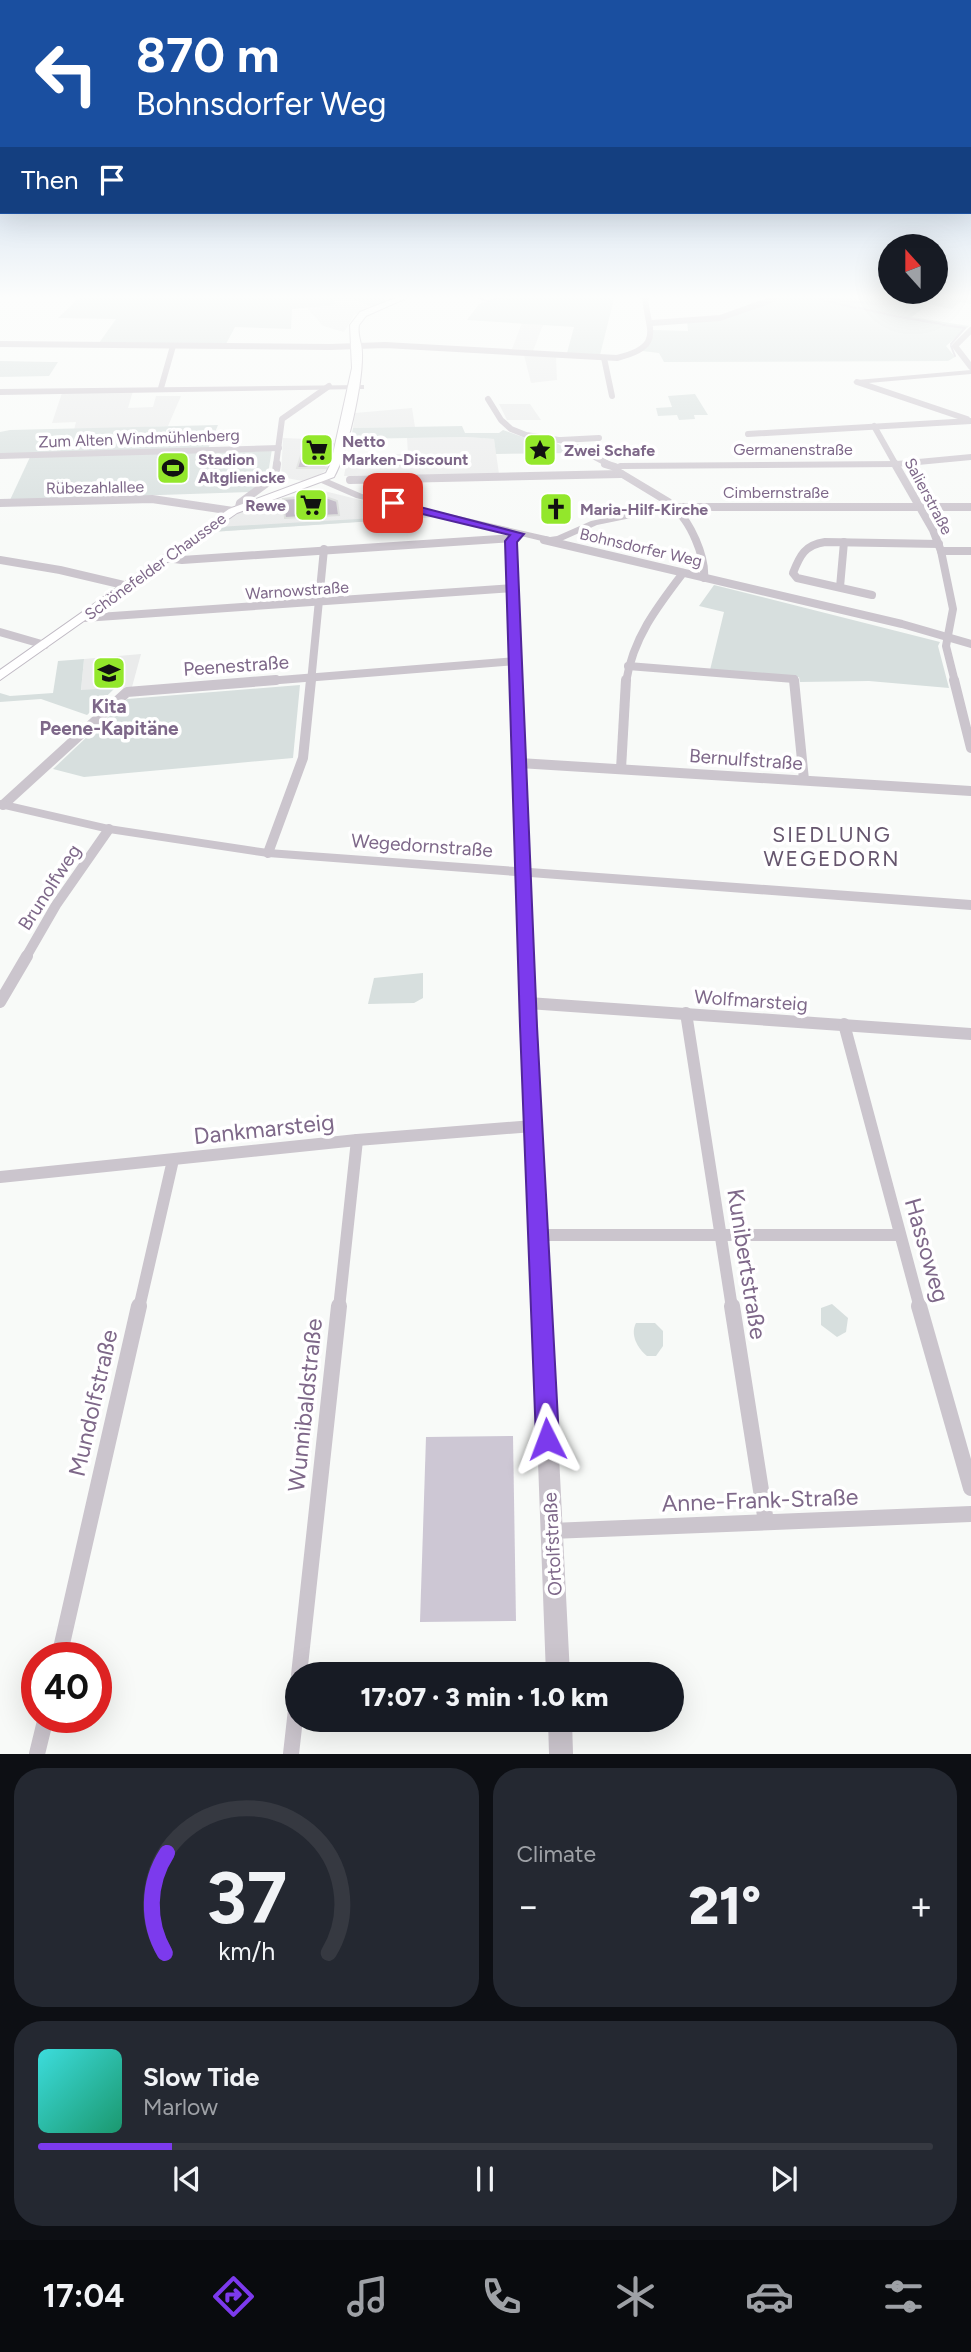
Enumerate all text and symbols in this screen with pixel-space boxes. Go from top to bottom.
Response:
text: 870 m [136,25,279,84]
icon: left [21,28,112,119]
text: Bohnsdorfer Weg [136,85,386,123]
icon: arrive [93,161,131,199]
text: Then [21,164,79,196]
north arrow [878,234,948,304]
map controls [878,234,948,304]
street label: Zum Alten Windmühlenberg [38,425,240,452]
supermarket icon: Netto Marken-Discount [298,431,336,469]
place icon: Zwei Schafe [521,431,559,469]
place label: Netto Marken-Discount [342,432,468,469]
street label: Germanenstraße [733,440,853,459]
place label: Zwei Schafe [564,441,655,460]
sports icon: Stadion Altglienicke [154,449,192,487]
place label: Stadion Altglienicke [198,450,285,487]
street label: Salierstraße [900,455,957,538]
pin [363,473,423,533]
street label: Rübezahlallee [46,477,145,498]
street label: Cimbernstraße [723,483,829,502]
icon: arrive [374,484,412,522]
supermarket icon: Rewe [292,486,330,524]
church icon: Maria-Hilf-Kirche [537,490,575,528]
place label: Rewe [245,496,286,515]
place label: Maria-Hilf-Kirche [580,500,708,519]
street label: Schönefelder Chaussee [81,509,230,624]
street label: Bohnsdorfer Weg [578,524,704,571]
street label: Warnowstraße [245,577,350,604]
street label: Peenestraße [182,650,290,681]
school or university icon: Kita Peene-Kapitäne [90,654,128,692]
place label: Kita Peene-Kapitäne [40,695,179,740]
street label: Bernulfstraße [688,744,804,775]
district label: SIEDLUNG WEGEDORN [763,822,901,871]
street label: Wegedornstraße [350,829,493,862]
street label: Brunolfweg [13,840,86,934]
street label: Wolfmarsteig [693,985,809,1016]
street label: Dankmarsteig [192,1108,336,1150]
street label: Kunibertstraße [721,1187,773,1341]
street label: Hassoweg [899,1195,955,1305]
street label: Wunnibaldstraße [282,1317,328,1493]
street label: Mundolfstraße [62,1327,124,1479]
position arrow [510,1402,584,1476]
street label: Anne-Frank-Straße [661,1483,859,1517]
street label: Ortolfstraße [538,1492,567,1596]
speed limit sign: 40 [21,1642,112,1733]
text: 17:07 · 3 min · 1.0 km [360,1681,609,1713]
text: Climate [517,1840,596,1868]
text: 37 [206,1855,287,1942]
text: 21° [688,1875,761,1937]
text: − [517,1883,540,1929]
text: + [909,1883,933,1929]
text: km/h [218,1936,275,1966]
text: Slow Tide [143,2061,259,2093]
text: Marlow [143,2093,218,2121]
icon: previous [168,2160,206,2198]
icon: pause [466,2160,504,2198]
icon: next [765,2160,803,2198]
icon: directions [209,2272,258,2321]
icon: music [343,2272,392,2321]
icon: phone [477,2272,526,2321]
icon: climate [611,2272,660,2321]
icon: car [745,2272,794,2321]
icon: filters [879,2272,928,2321]
text: 17:04 [43,2277,124,2315]

